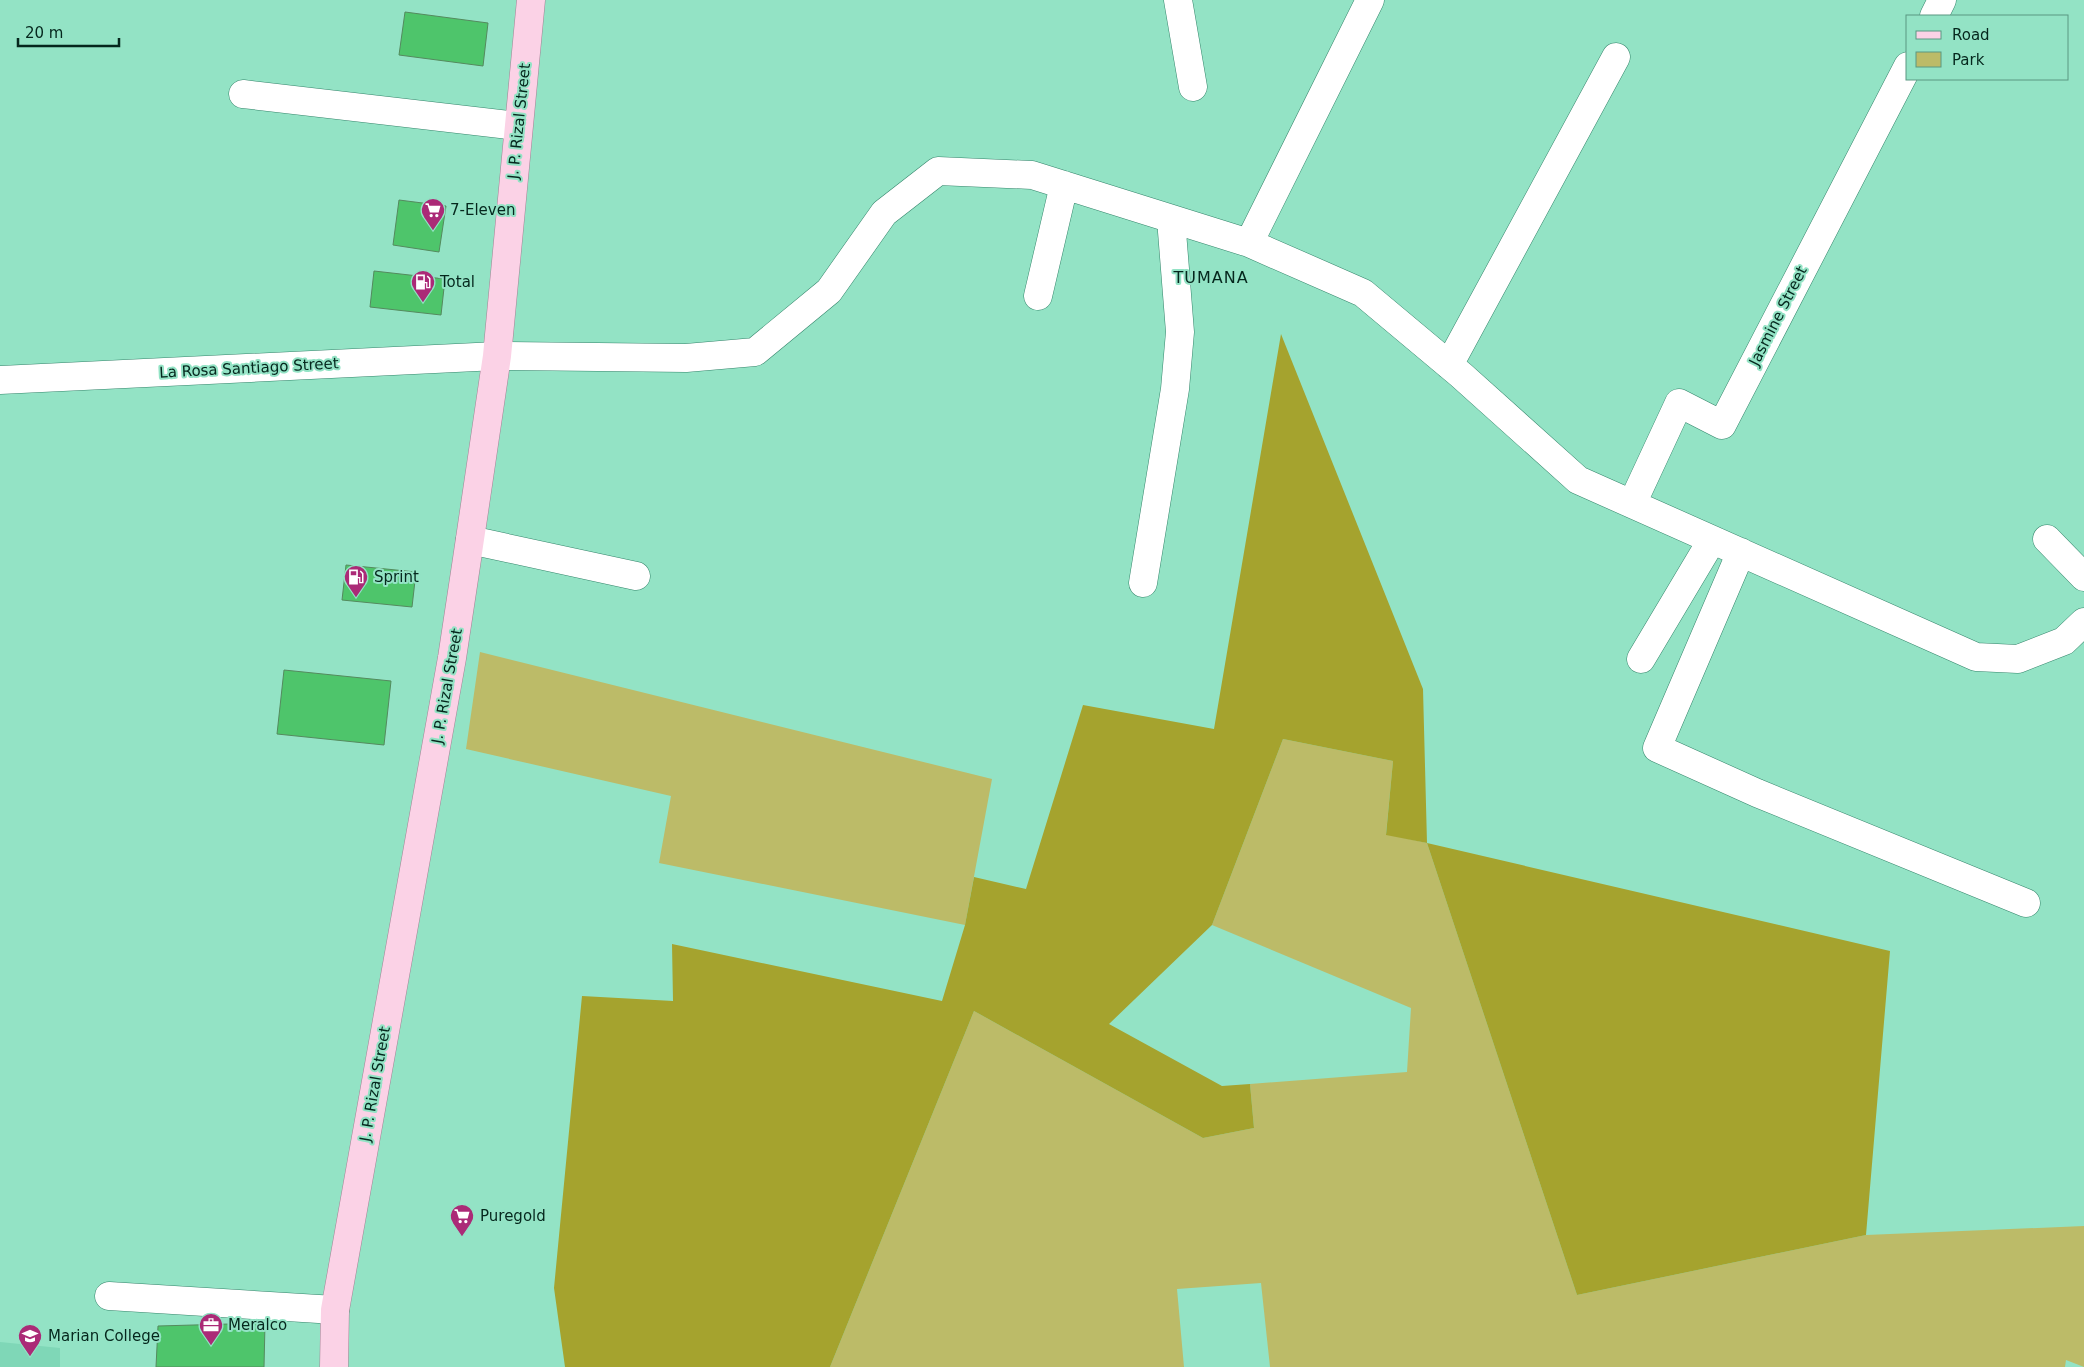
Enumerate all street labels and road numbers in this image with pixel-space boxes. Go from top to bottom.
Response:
street label: J. P. Rizal Street [504,62,534,181]
street label: Jasmine Street [1745,263,1811,370]
street label: La Rosa Santiago Street [159,354,339,382]
street label: J. P. Rizal Street [428,627,466,746]
street label: J. P. Rizal Street [356,1025,394,1144]

